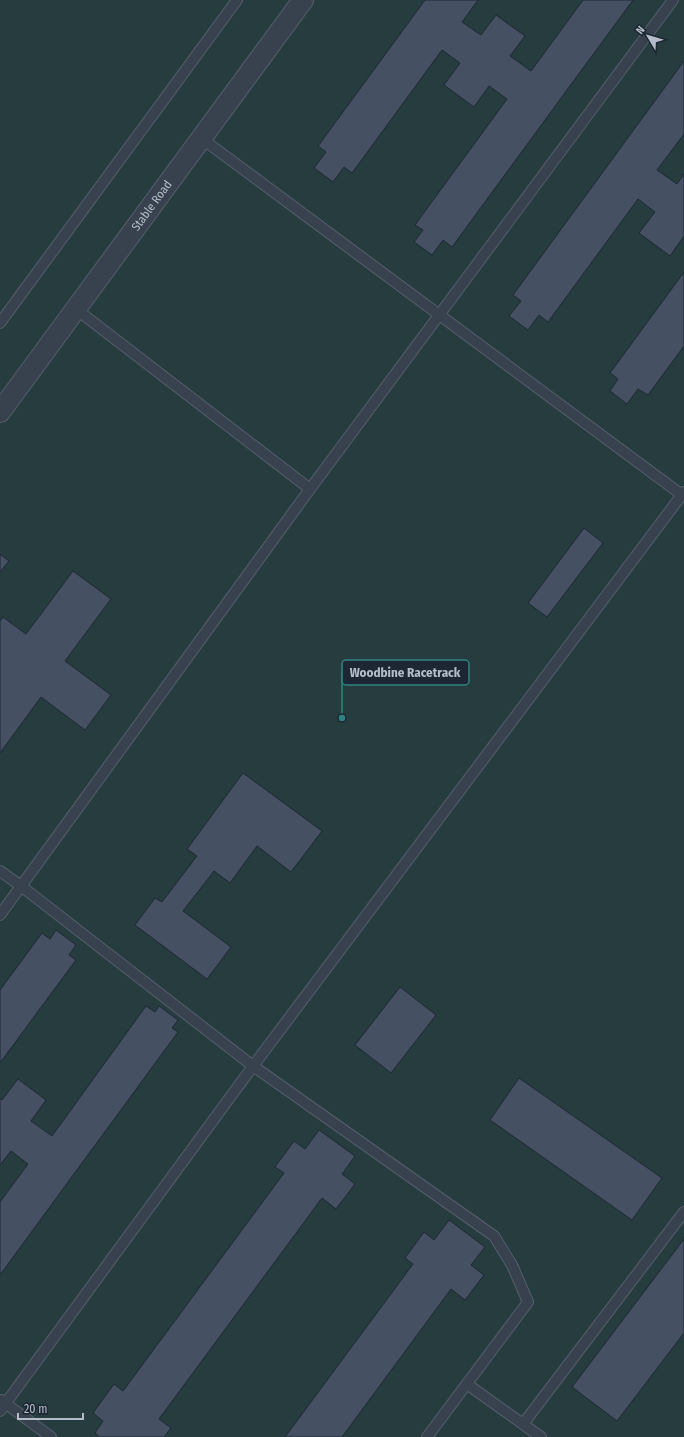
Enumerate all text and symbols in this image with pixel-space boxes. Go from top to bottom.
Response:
north arrow [628,16,668,56]
text: N [633,24,648,37]
street label: Stable Road [129,178,175,234]
callout: Woodbine Racetrack [342,660,469,685]
text: Woodbine Racetrack [350,665,461,680]
scale bar [18,1395,83,1421]
text: 20 m [24,1402,48,1416]

